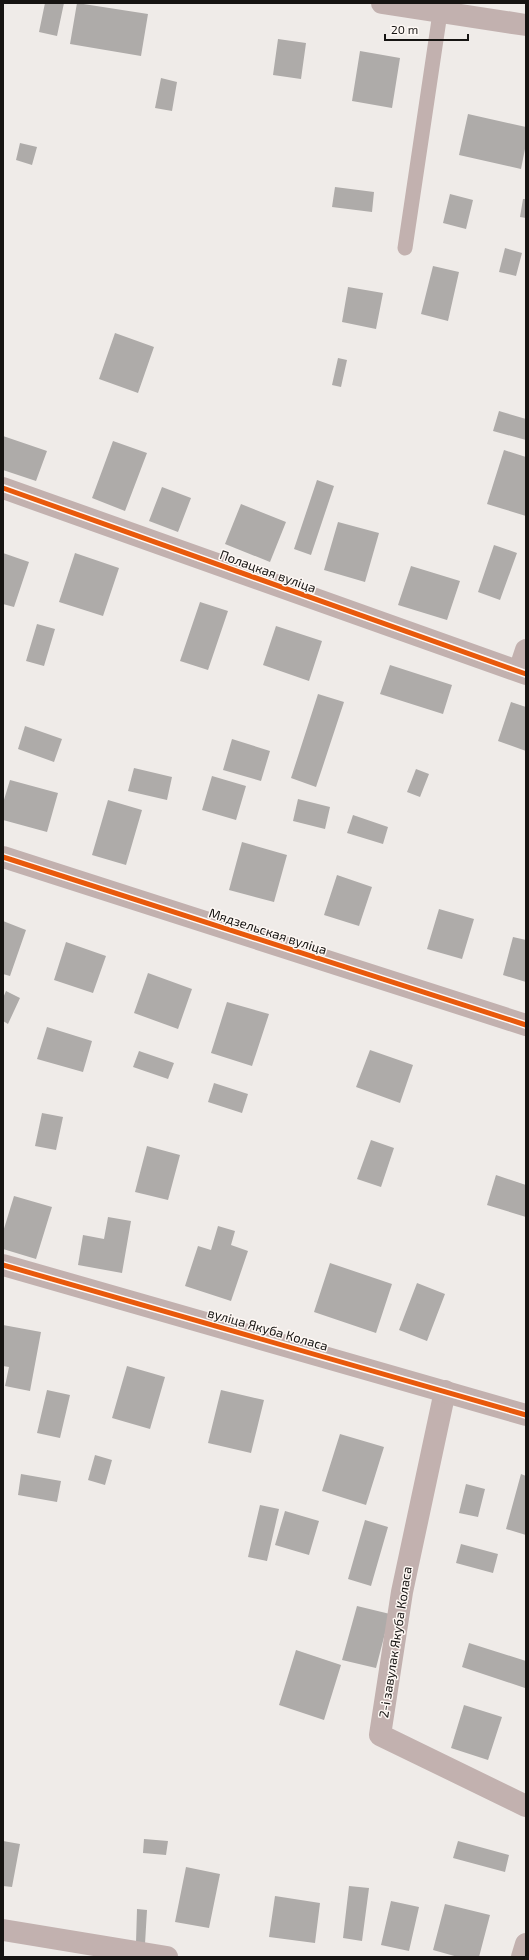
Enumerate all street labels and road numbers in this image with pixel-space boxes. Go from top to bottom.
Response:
street label: Полацкая вуліца [218,546,318,596]
street label: Мядзельская вуліца [207,904,329,958]
street label: вуліца Якуба Коласа [206,1304,330,1354]
street label: 2-і завулак Якуба Коласа [375,1565,415,1719]

